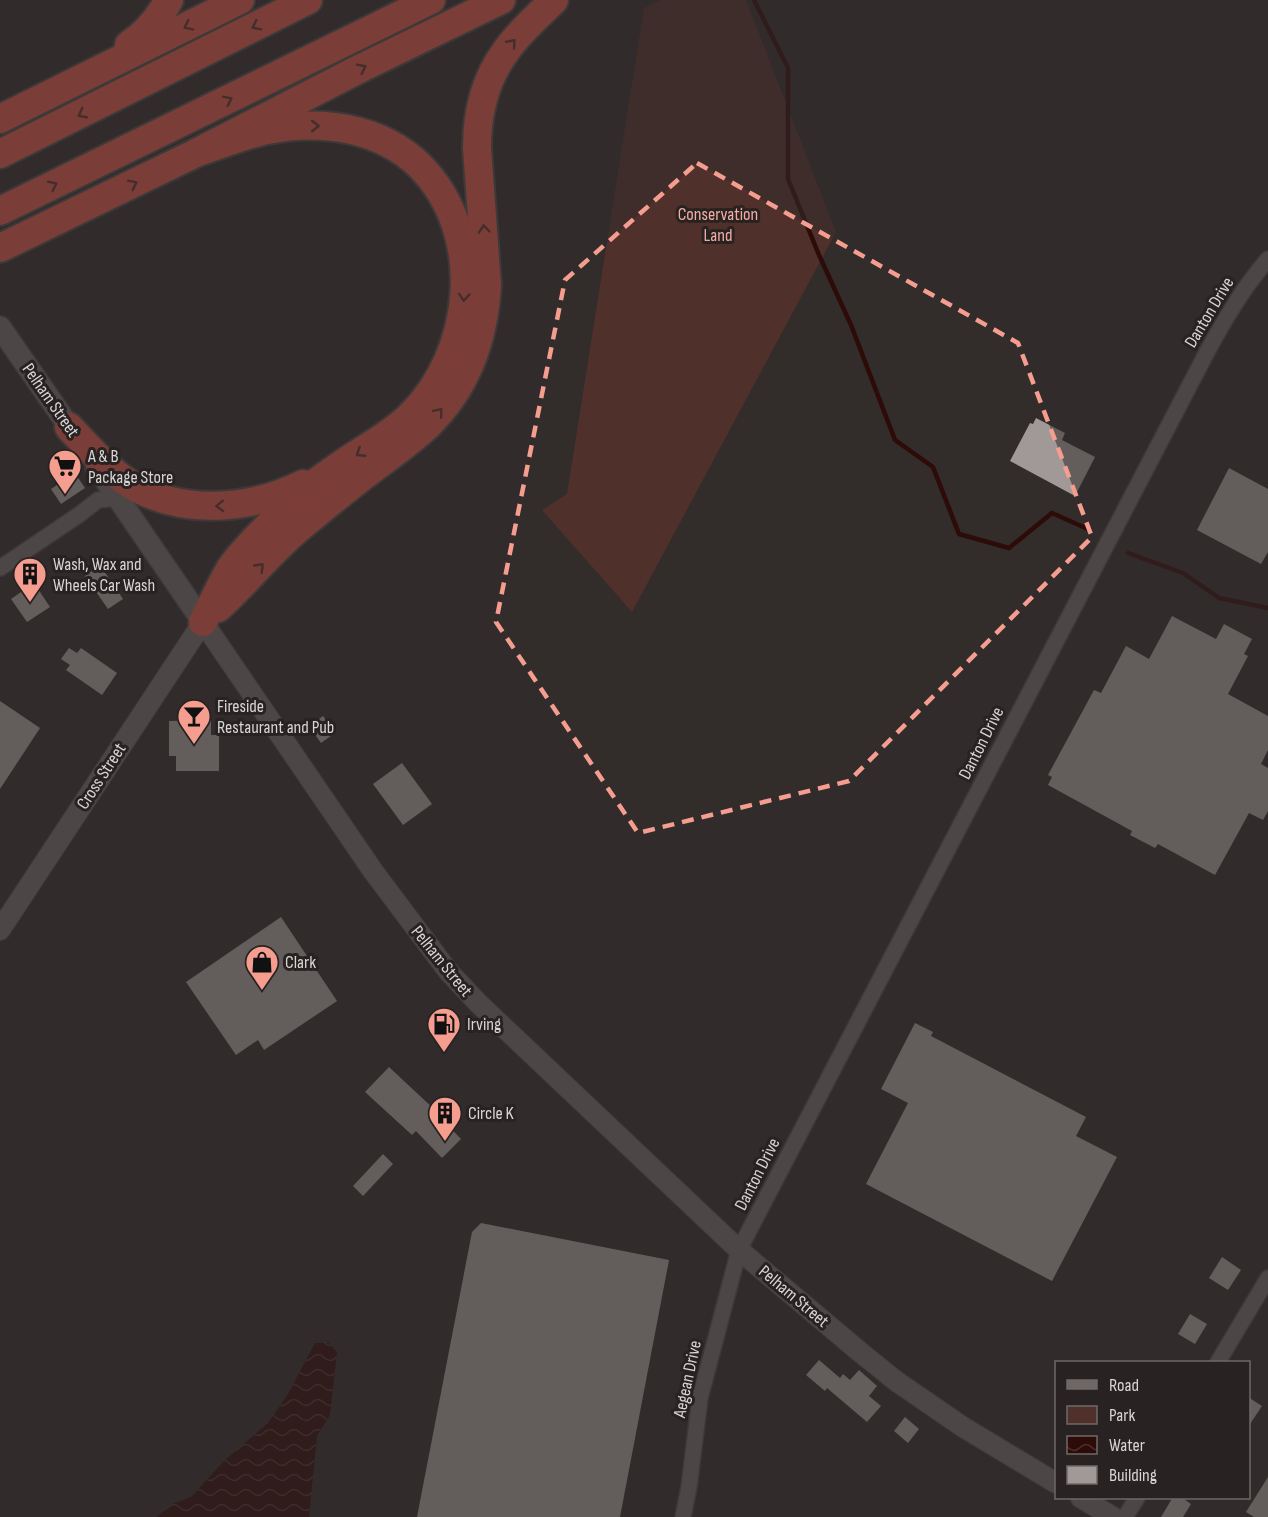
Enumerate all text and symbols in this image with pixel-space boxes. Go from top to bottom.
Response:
one-way arrow [183,18,194,30]
one-way arrow [251,18,262,30]
one-way arrow [505,39,516,50]
one-way arrow [355,63,366,75]
one-way arrow [222,96,233,107]
one-way arrow [77,106,88,118]
one-way arrow [311,120,320,132]
one-way arrow [127,179,138,191]
one-way arrow [46,181,57,193]
park label: Conservation Land [678,204,758,246]
one-way arrow [478,224,491,234]
street label: Danton Drive [1180,273,1239,351]
one-way arrow [458,293,471,302]
street label: Pelham Street [18,359,84,442]
one-way arrow [432,408,443,419]
one-way arrow [356,445,366,457]
place label: A & B Package Store [87,446,173,488]
supermarket icon: A & B Package Store [47,448,83,495]
one-way arrow [215,499,224,512]
place label: Wash, Wax and Wheels Car Wash [53,554,155,596]
building icon: Wash, Wax and Wheels Car Wash [12,556,48,603]
one-way arrow [253,563,264,573]
place label: Fireside Restaurant and Pub [217,696,334,738]
bar icon: Fireside Restaurant and Pub [176,698,212,745]
street label: Danton Drive [954,704,1009,783]
street label: Cross Street [72,739,131,813]
street label: Pelham Street [407,922,477,1001]
shop icon: Clark [244,944,280,991]
place label: Clark [285,952,316,973]
fuel station icon: Irving [426,1006,462,1053]
place label: Irving [467,1014,501,1035]
building icon: Circle K [427,1095,463,1142]
place label: Circle K [468,1103,515,1124]
street label: Danton Drive [730,1135,785,1214]
street label: Pelham Street [754,1261,833,1332]
street label: Aegean Drive [669,1339,706,1421]
legend [1055,1361,1250,1499]
text: Road [1109,1375,1139,1396]
text: Park [1109,1405,1135,1426]
text: Water [1109,1435,1145,1456]
text: Building [1109,1465,1157,1486]

